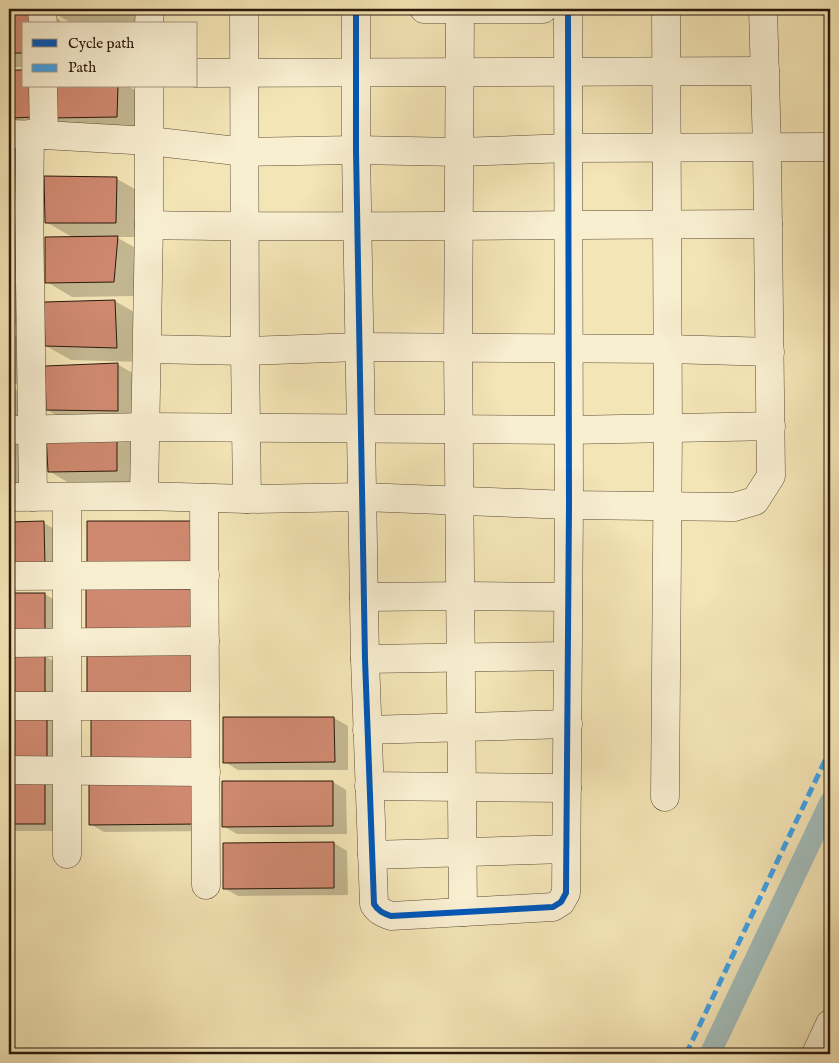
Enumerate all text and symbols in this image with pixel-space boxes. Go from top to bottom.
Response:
legend [22,22,198,88]
text: Cycle path [68,34,134,53]
text: Path [68,58,96,77]

